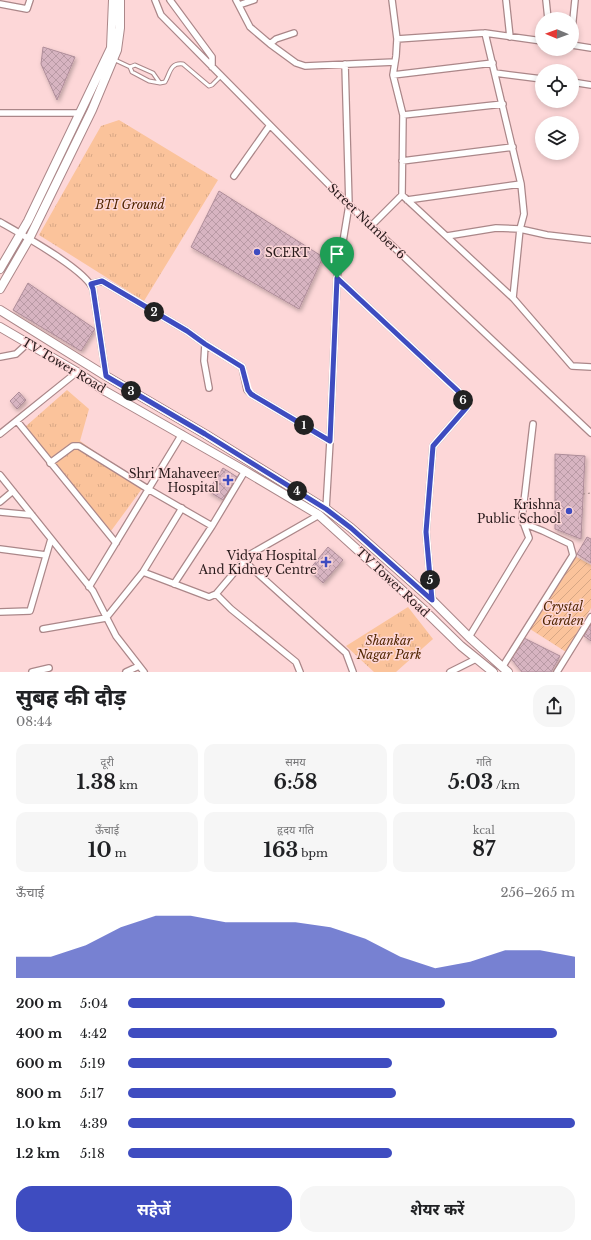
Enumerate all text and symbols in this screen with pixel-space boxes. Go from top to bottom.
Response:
north arrow [535,12,579,56]
map controls [535,12,579,160]
button: locate [535,64,579,108]
button: layers [535,116,579,160]
street label: Street Number 6 [325,180,409,262]
park label: BTI Ground [94,197,166,212]
pin [320,237,354,278]
icon: arrive [326,243,348,265]
place label: SCERT [265,245,310,260]
marker: SCERT [252,247,262,257]
pin: 2 [144,302,164,322]
text: 2 [150,305,158,319]
street label: TV Tower Road [19,334,109,396]
pin: 3 [121,381,141,401]
text: 3 [127,384,135,398]
pin: 6 [453,390,473,410]
text: 6 [459,393,467,407]
pin: 1 [294,415,314,435]
text: 1 [302,418,306,432]
place label: Shri Mahaveer Hospital [129,466,219,495]
marker: Shri Mahaveer Hospital [222,474,234,486]
pin: 4 [287,481,307,501]
text: 4 [293,484,301,498]
place label: Krishna Public School [477,497,561,526]
marker: Krishna Public School [564,506,574,516]
street label: TV Tower Road [353,544,433,620]
place label: Vidya Hospital And Kidney Centre [198,548,317,577]
marker: Vidya Hospital And Kidney Centre [320,556,332,568]
pin: 5 [420,570,440,590]
text: 5 [427,573,433,587]
park label: Crystal Garden [542,599,584,628]
park label: Shankar Nagar Park [356,633,421,662]
text: सुबह की दौड़ [16,684,126,711]
button: share [533,685,575,727]
text: 08:44 [16,713,52,730]
text: दूरी [101,755,114,769]
text: समय [285,755,306,769]
text: गति [476,755,491,769]
text: 1.38 [77,770,116,794]
text: 6:58 [274,770,317,794]
text: 5:03 [448,770,493,794]
text: km [116,778,138,792]
text: /km [493,778,520,792]
text: ऊँचाई [95,823,119,837]
text: हृदय गति [277,823,314,837]
text: kcal [473,823,495,837]
text: 87 [472,837,495,861]
text: 10 [88,838,112,862]
text: 163 [263,838,298,862]
text: m [112,846,127,860]
text: bpm [298,846,328,860]
text: ऊँचाई [16,884,44,901]
text: 256–265 m [500,884,575,901]
text: 200 m [16,995,62,1012]
text: 5:04 [80,995,108,1012]
text: 400 m [16,1025,62,1042]
text: 4:42 [80,1025,107,1042]
text: 600 m [16,1055,62,1072]
text: 5:19 [80,1055,105,1072]
text: 800 m [16,1085,62,1102]
text: 5:17 [80,1085,103,1102]
text: 1.0 km [16,1115,61,1132]
text: 4:39 [80,1115,108,1132]
text: 1.2 km [16,1145,60,1162]
text: 5:18 [80,1145,105,1162]
button: सहेजें [16,1186,292,1232]
button: शेयर करें [300,1186,575,1232]

